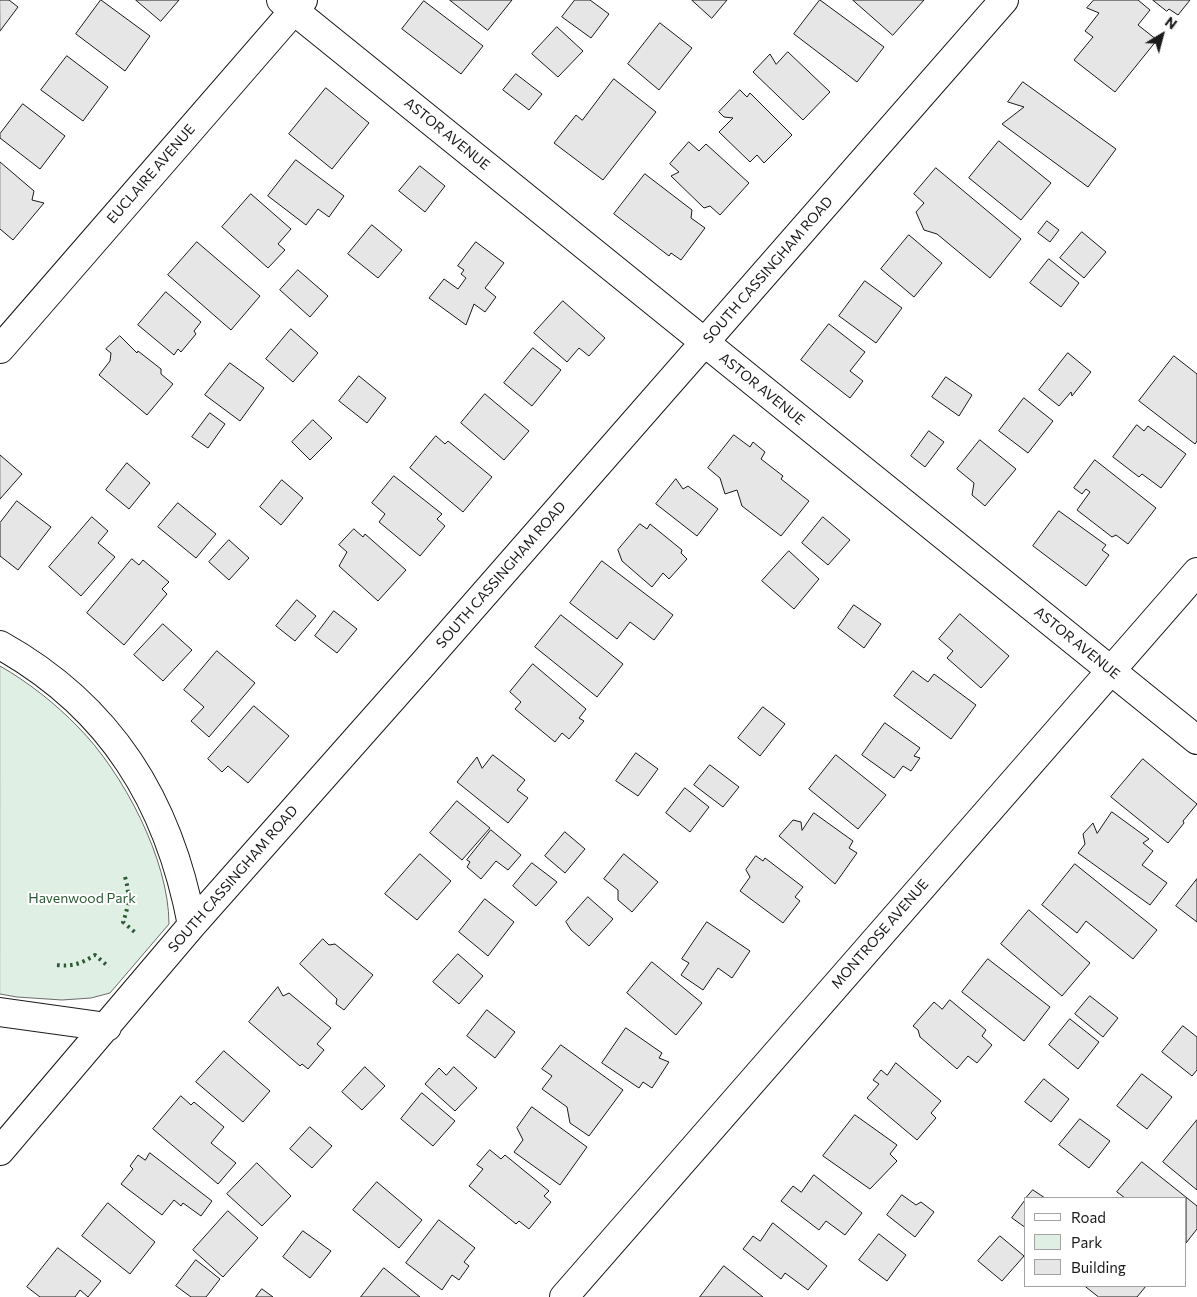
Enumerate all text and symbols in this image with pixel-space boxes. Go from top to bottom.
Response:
north arrow [1137,10,1187,60]
text: N [1162,13,1181,33]
street label: ASTOR AVENUE [401,94,493,174]
street label: EUCLAIRE AVENUE [103,121,199,227]
street label: SOUTH CASSINGHAM ROAD [700,193,836,347]
street label: ASTOR AVENUE [716,349,808,429]
street label: SOUTH CASSINGHAM ROAD [433,498,569,652]
street label: ASTOR AVENUE [1031,603,1123,683]
street label: SOUTH CASSINGHAM ROAD [165,802,301,956]
street label: MONTROSE AVENUE [828,876,932,992]
park label: Havenwood Park [28,890,136,906]
legend [1024,1197,1187,1287]
text: Road [1071,1208,1106,1226]
text: Park [1071,1233,1102,1251]
text: Building [1071,1258,1126,1276]

